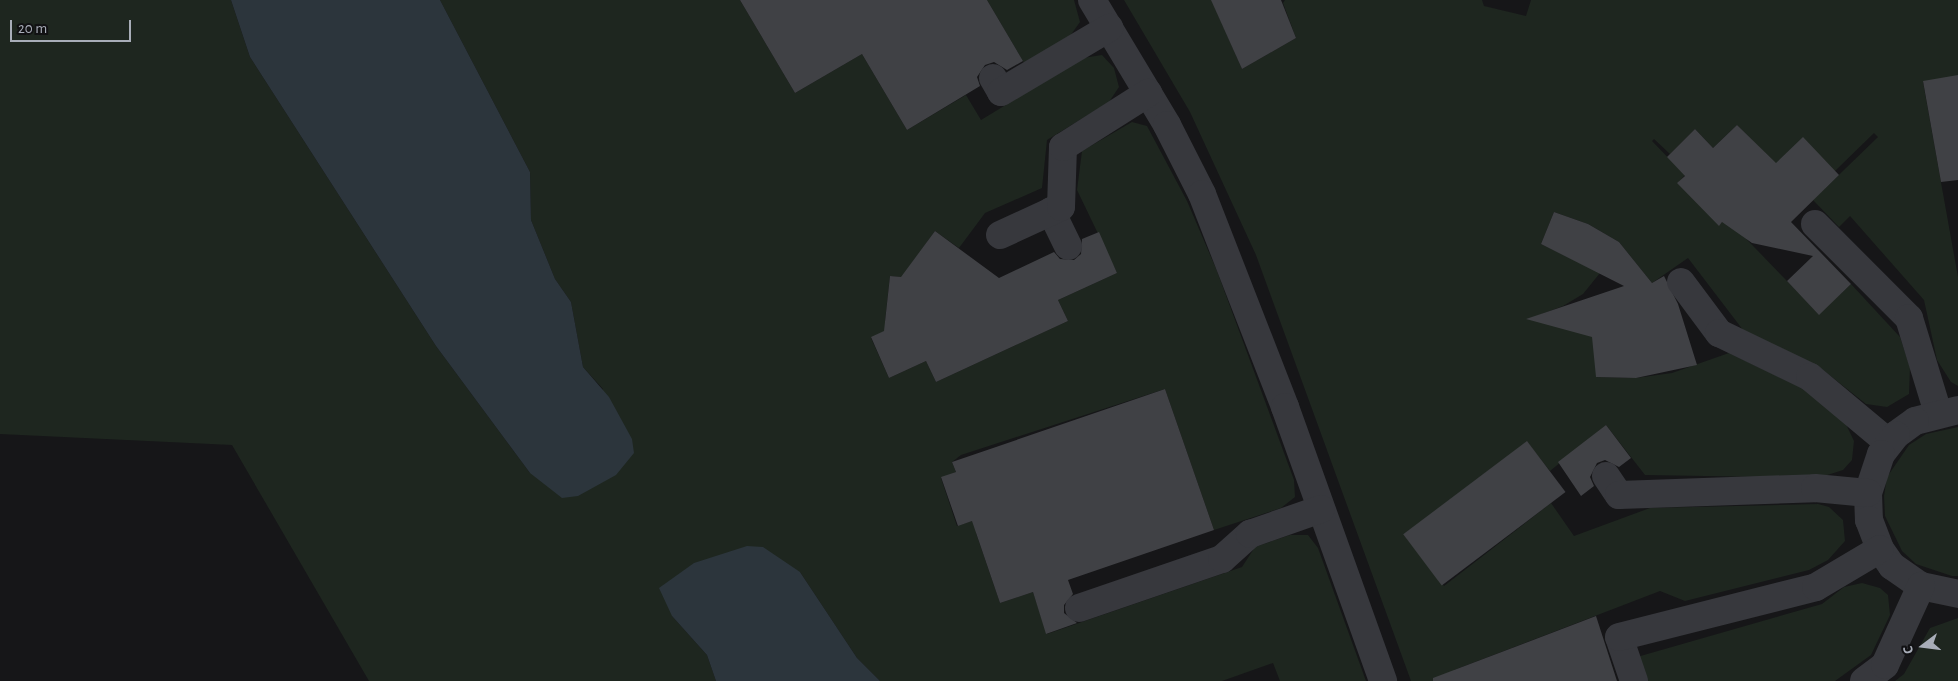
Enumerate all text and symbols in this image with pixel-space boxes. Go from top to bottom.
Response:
scale bar [12,10,134,42]
text: 20 m [18,21,47,36]
north arrow [1898,621,1948,671]
text: С [1901,644,1916,655]

